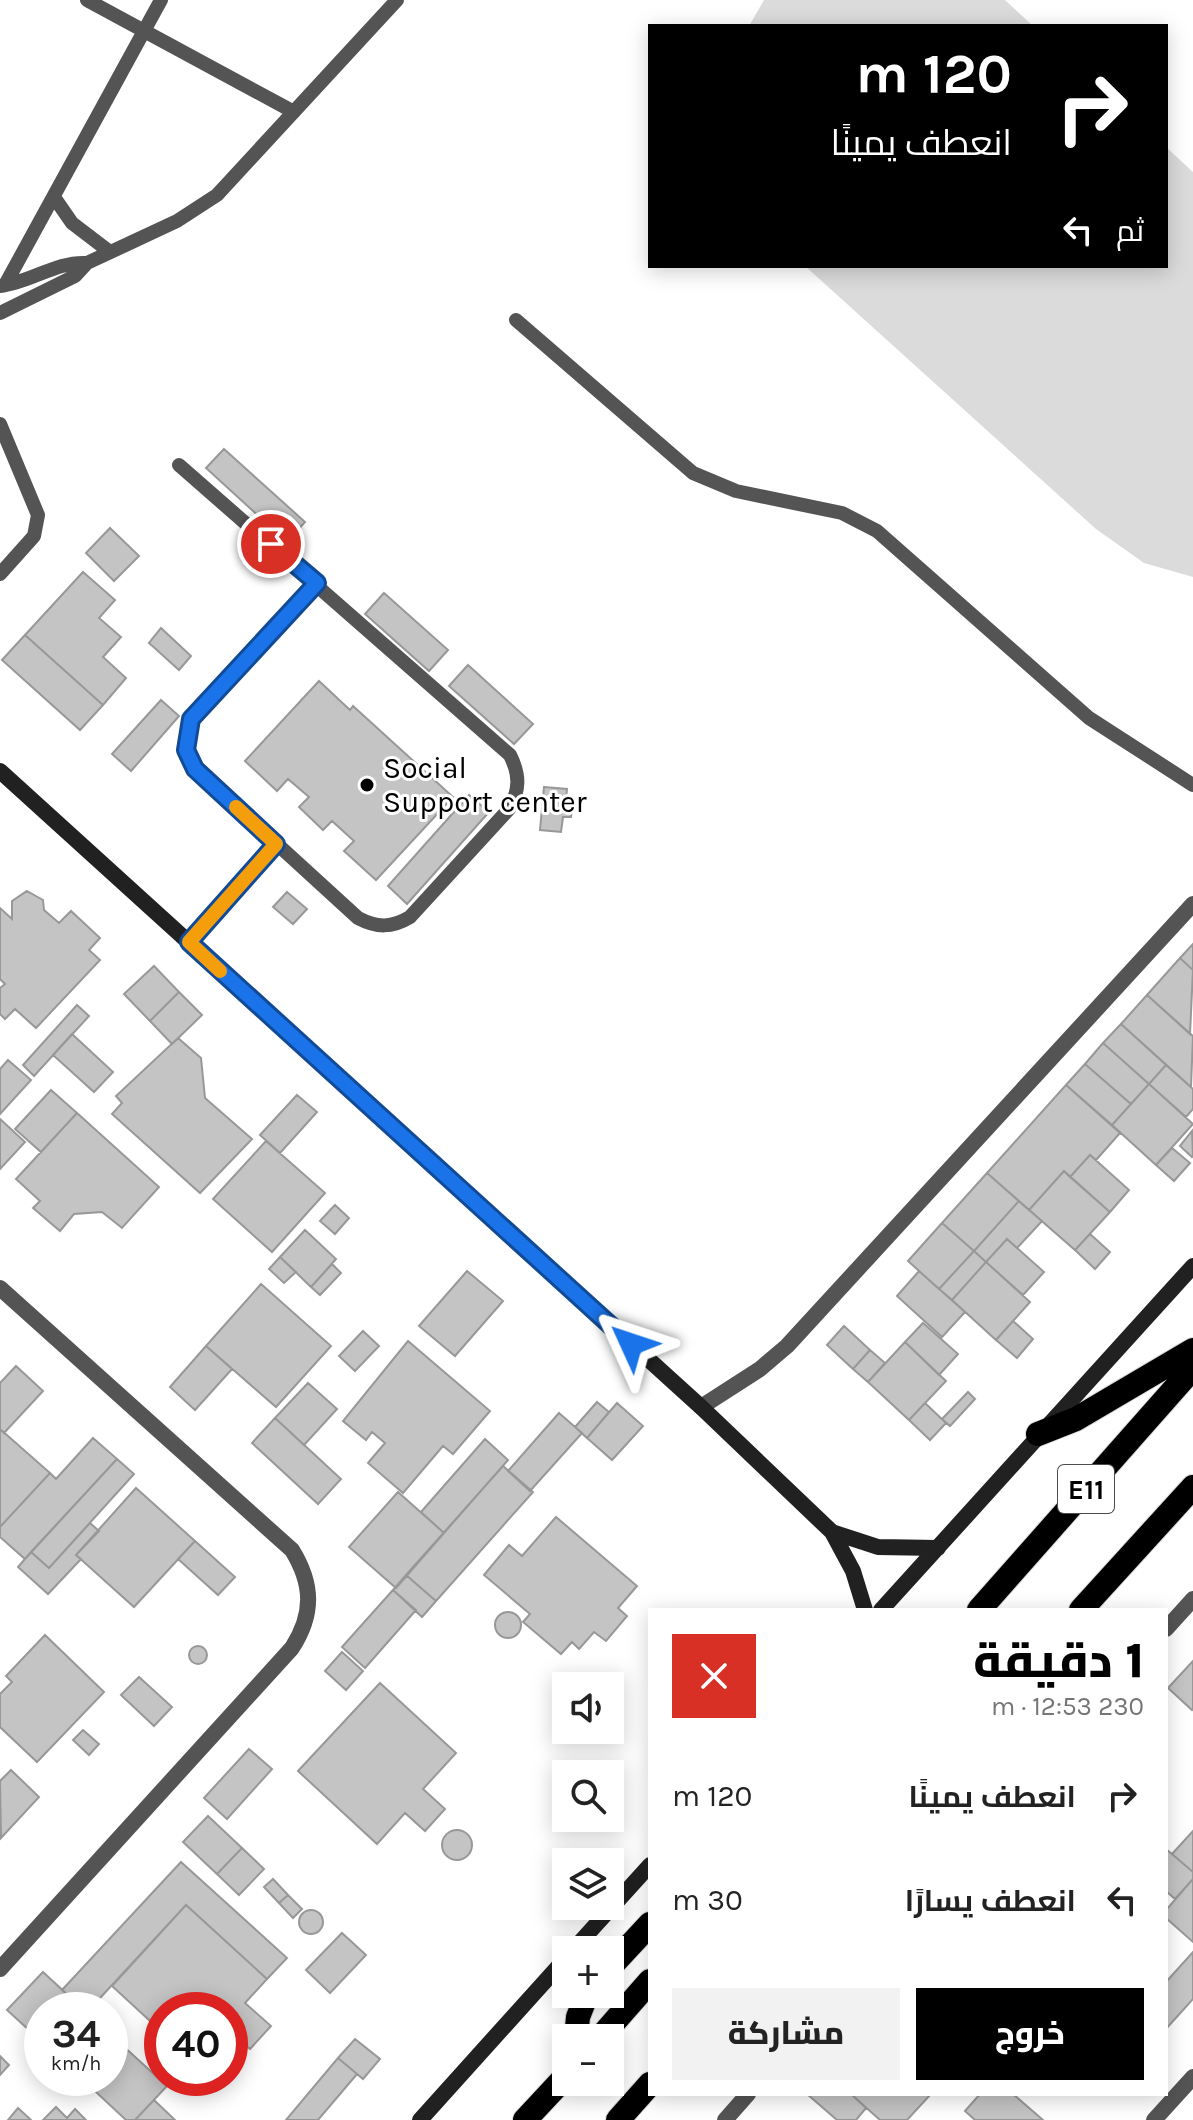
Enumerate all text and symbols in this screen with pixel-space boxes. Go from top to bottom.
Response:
text: 120 m [855,41,1012,106]
icon: right [1040,56,1144,160]
text: انعطف يمينًا [831,122,1012,164]
icon: left [1056,208,1100,252]
text: ثم [1116,213,1144,249]
pin [237,510,305,578]
icon: arrive [249,522,293,566]
place label: Social Support center [383,750,587,820]
marker: Social Support center [358,776,376,794]
position arrow [589,1302,673,1386]
road number: E11 [1058,1465,1114,1513]
text: 1 دقيقة [973,1633,1144,1689]
button: close [672,1634,756,1718]
map controls [552,1672,624,2096]
button: sound [552,1672,624,1744]
text: 230 m · 12:53 [991,1691,1144,1722]
button: search [552,1760,624,1832]
icon: right [1100,1774,1144,1818]
text: 120 m [672,1778,752,1814]
text: انعطف يمينًا [908,1779,1076,1815]
button: layers [552,1848,624,1920]
icon: left [1100,1878,1144,1922]
text: 30 m [672,1882,743,1918]
text: انعطف يسارًا [905,1883,1076,1919]
button: + [552,1936,624,2008]
button: مشاركة [672,1988,900,2080]
button: خروج [916,1988,1144,2080]
speed limit sign: 40 [144,1992,248,2096]
text: 34 [52,2010,100,2057]
button: − [552,2024,624,2096]
text: km/h [51,2052,101,2075]

